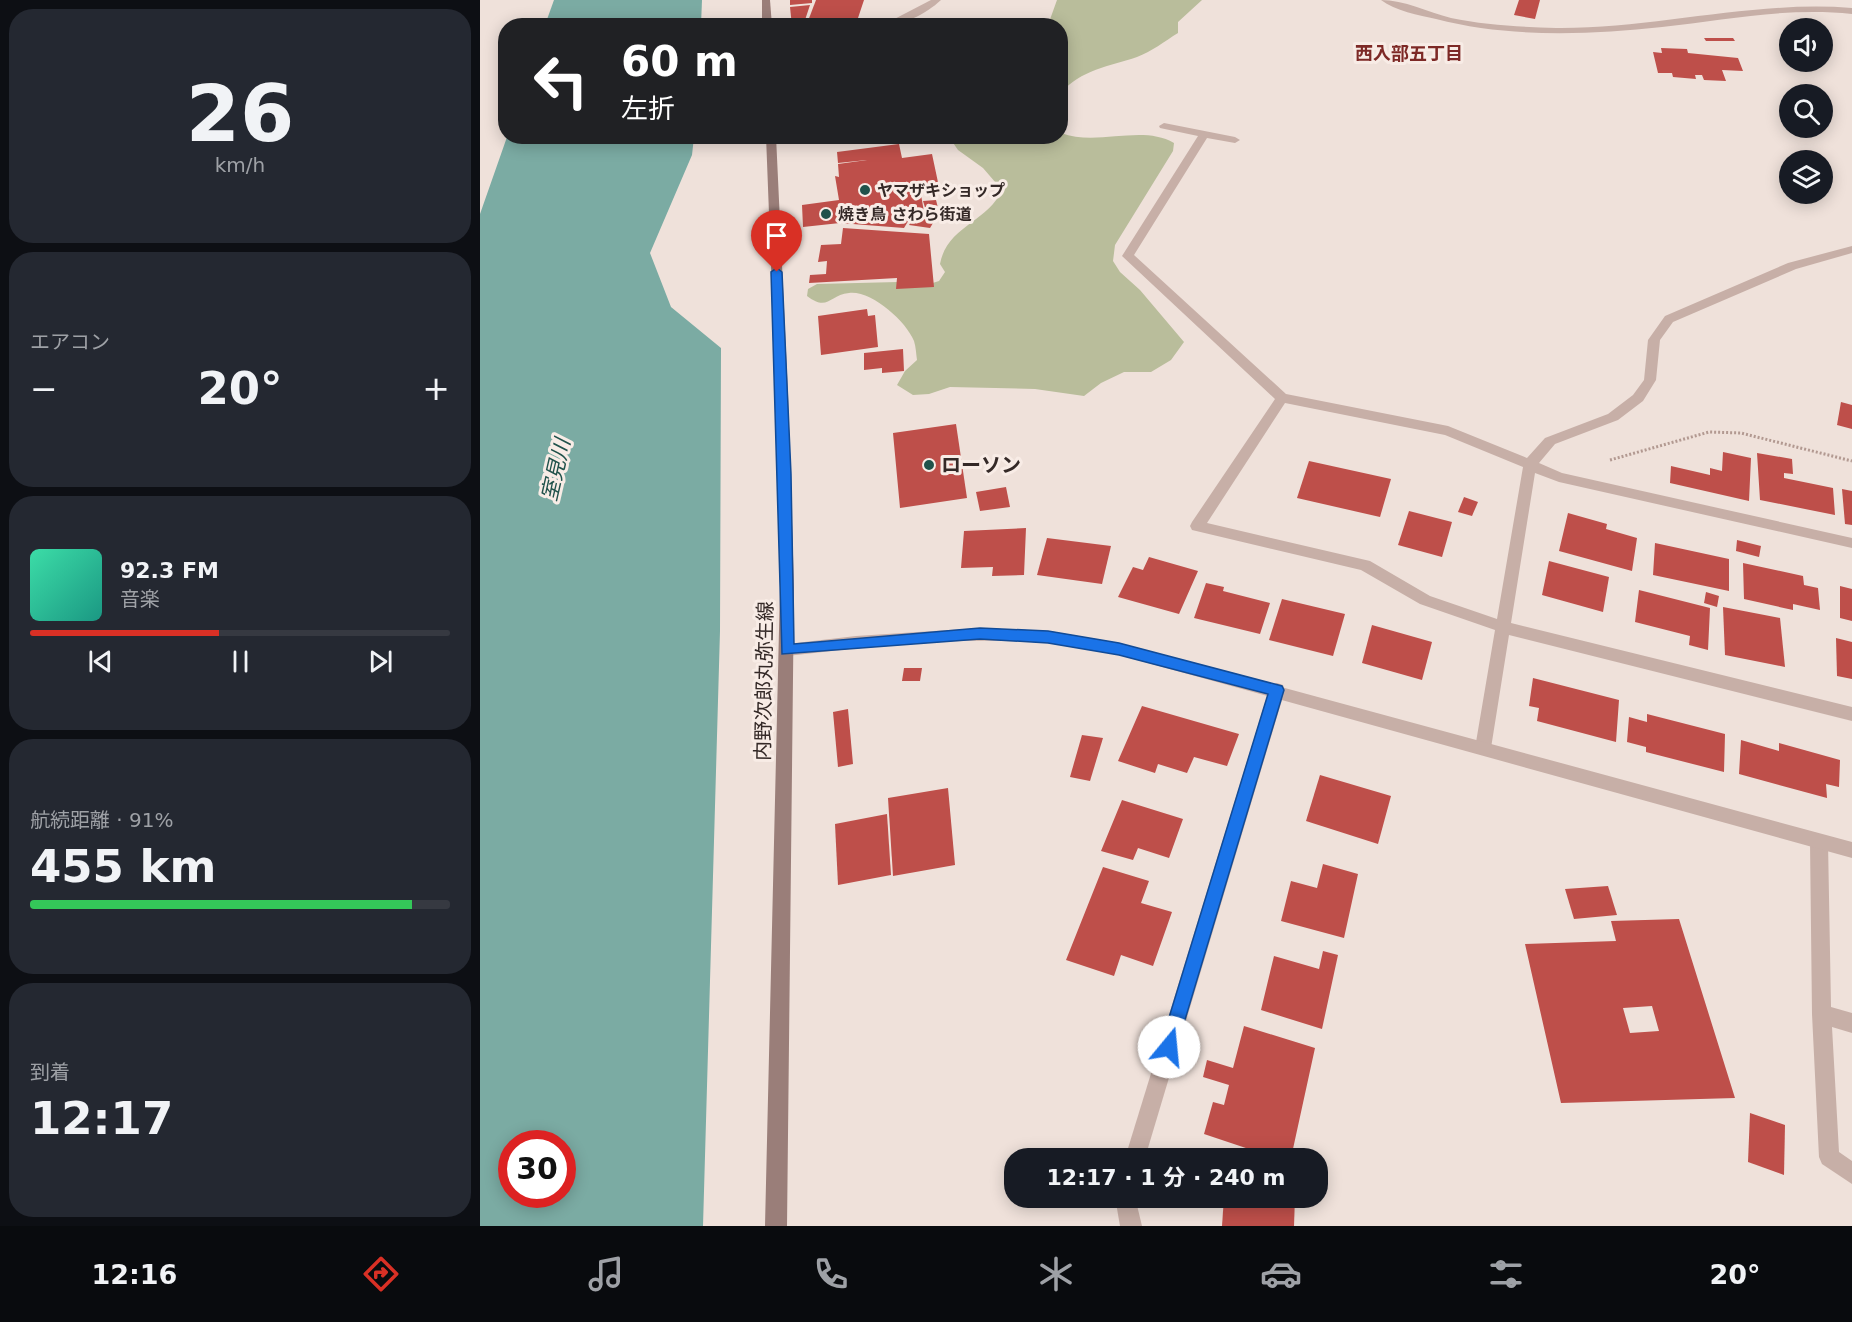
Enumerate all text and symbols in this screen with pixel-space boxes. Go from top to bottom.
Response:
map controls [1779,18,1833,204]
button: sound [1779,18,1833,72]
text: 60 m [621,37,738,86]
icon: left [522,42,600,120]
district label: 西入部五丁目 [1355,43,1463,64]
text: 26 [186,69,294,159]
button: search [1779,84,1833,138]
text: 左折 [621,93,675,124]
button: layers [1779,150,1833,204]
text: km/h [215,153,265,177]
place label: ヤマザキショップ [877,181,1005,200]
marker: ヤマザキショップ [858,183,872,197]
place label: 焼き鳥 さわら街道 [838,205,972,224]
marker: 焼き鳥 さわら街道 [819,207,833,221]
pin [751,210,802,272]
icon: arrive [760,219,793,252]
text: エアコン [30,330,110,354]
text: 20° [197,362,283,415]
text: − [30,369,58,408]
text: + [422,369,450,408]
water label: 室見川 [537,435,575,503]
place label: ローソン [941,453,1021,477]
marker: ローソン [922,458,936,472]
text: 92.3 FM [120,558,219,583]
text: 音楽 [120,587,160,611]
street label: 内野次郎丸弥生線 [751,601,777,761]
icon: previous [84,645,117,678]
icon: pause [224,645,257,678]
icon: next [364,645,397,678]
text: 航続距離 · 91% [30,808,174,832]
text: 455 km [30,840,216,893]
position arrow [1137,1015,1201,1079]
text: 到着 [30,1060,70,1084]
text: 12:17 [30,1092,173,1145]
speed limit sign: 30 [498,1130,576,1208]
text: 12:17 · 1 分 · 240 m [1047,1165,1285,1190]
icon: directions [360,1253,402,1295]
icon: music [585,1253,627,1295]
icon: phone [810,1253,852,1295]
icon: climate [1035,1253,1077,1295]
icon: car [1260,1253,1302,1295]
icon: filters [1485,1253,1527,1295]
text: 12:16 [91,1259,177,1290]
text: 20° [1709,1259,1760,1290]

